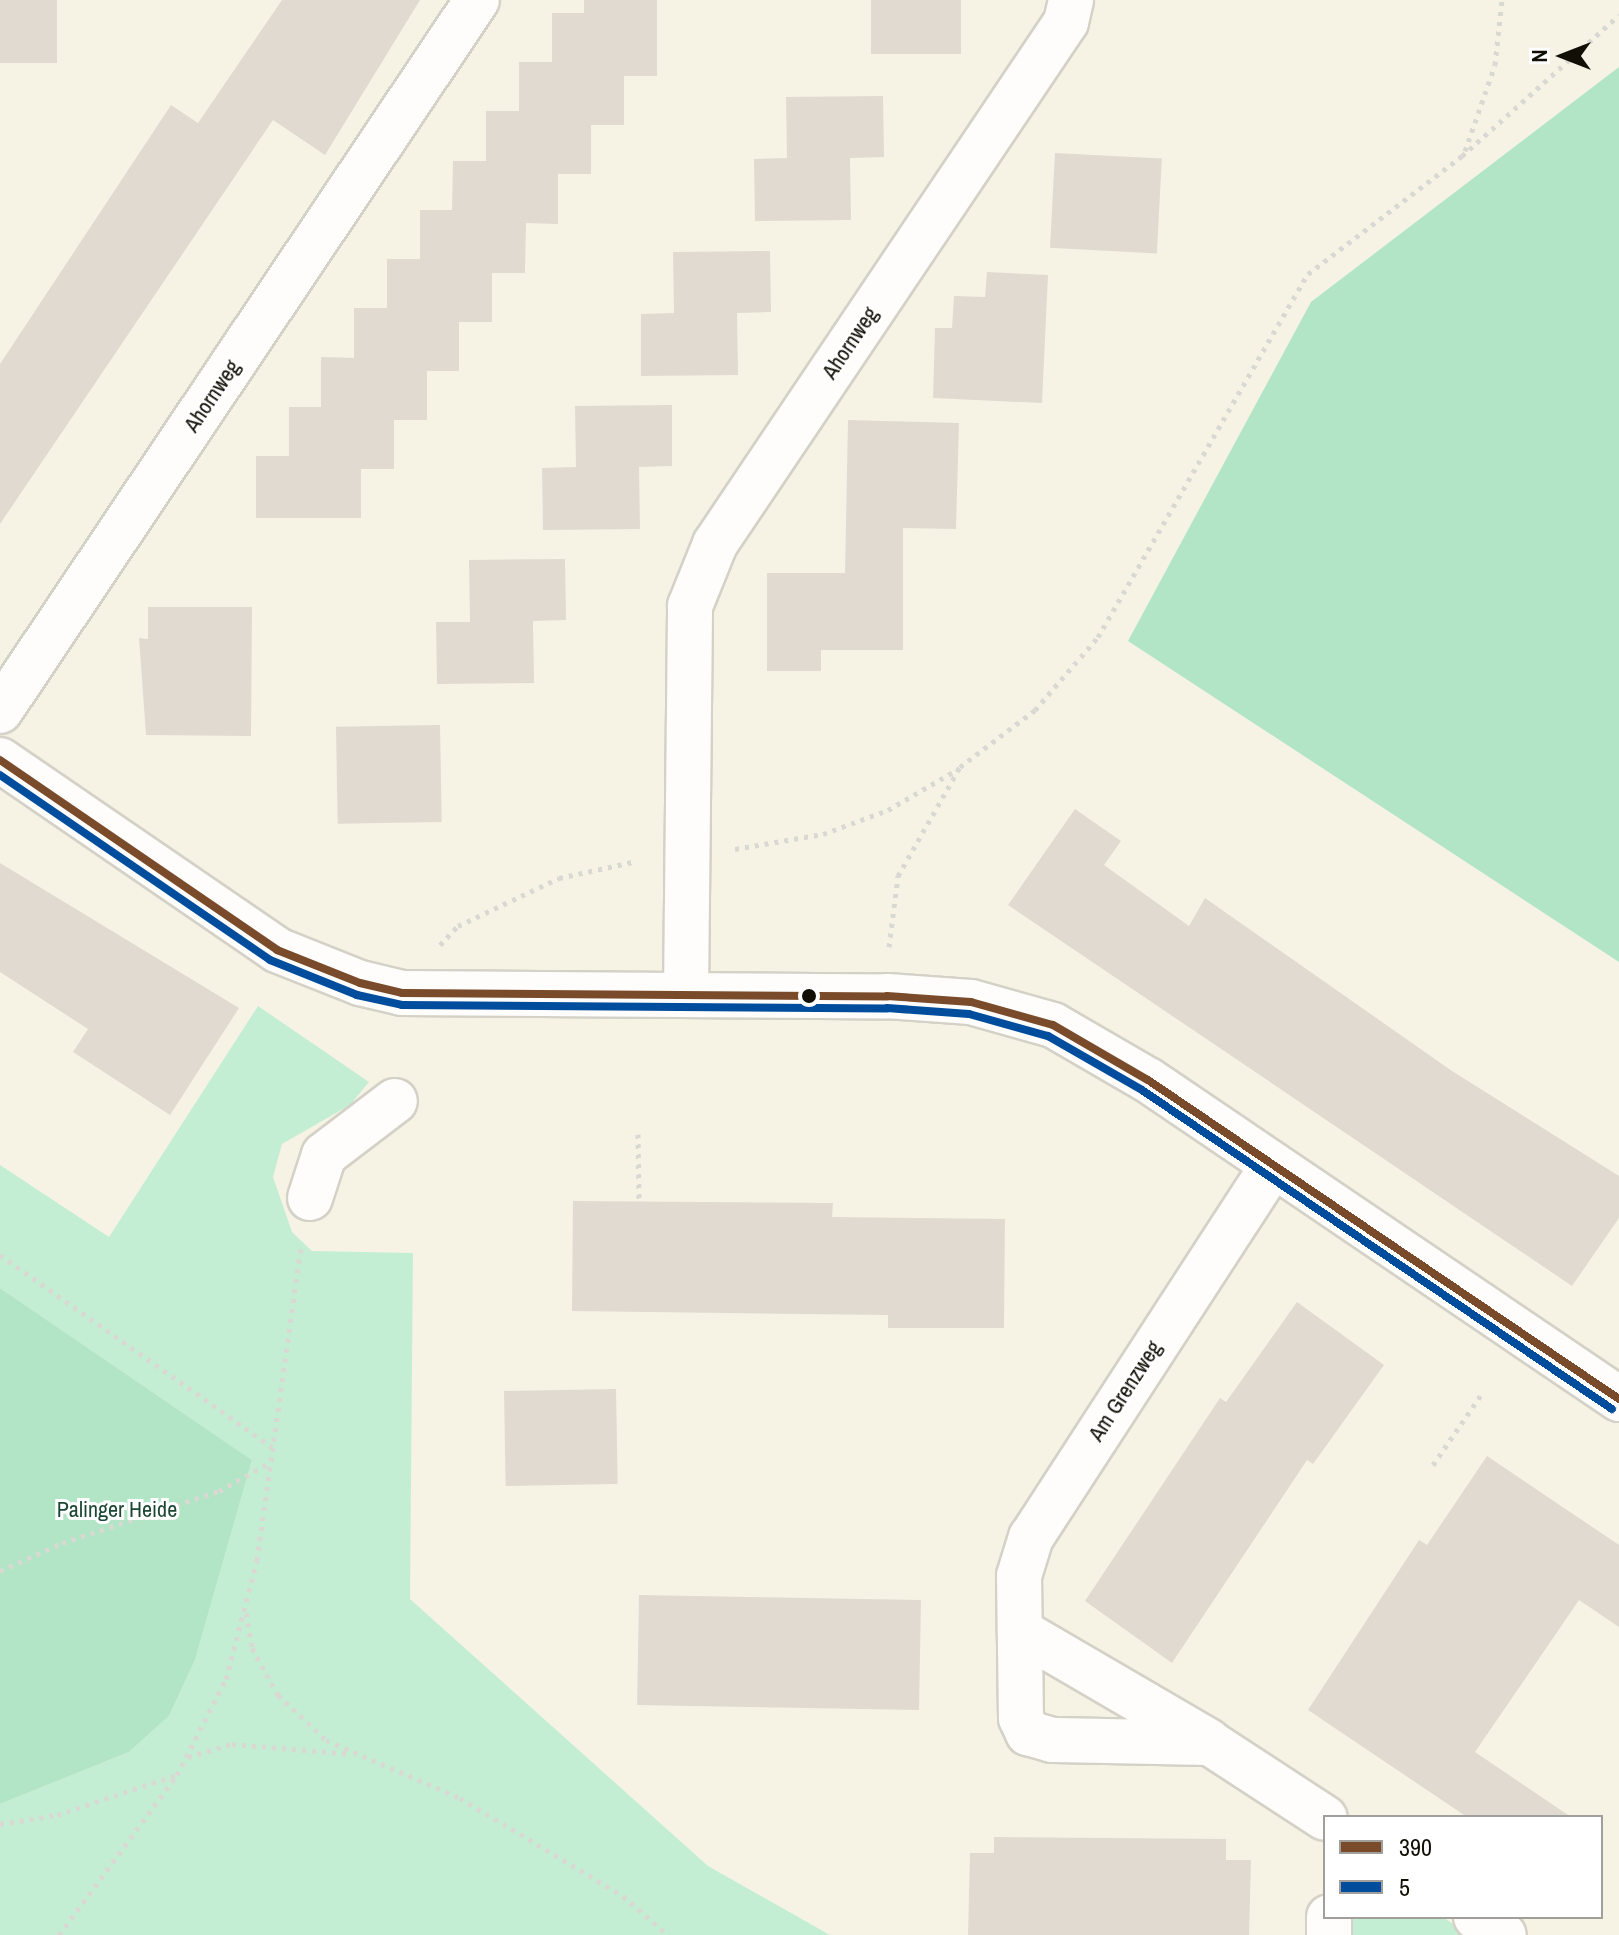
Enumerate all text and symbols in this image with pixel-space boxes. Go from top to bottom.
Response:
north arrow [1523,16,1603,96]
text: N [1524,49,1554,63]
street label: Ahornweg [816,302,884,384]
street label: Ahornweg [178,355,246,437]
unlabelled marker [801,988,817,1004]
street label: Am Grenzweg [1083,1336,1167,1446]
park label: Palinger Heide [57,1497,177,1523]
legend [1323,1815,1603,1919]
text: 390 [1399,1831,1432,1863]
text: 5 [1399,1871,1410,1903]

